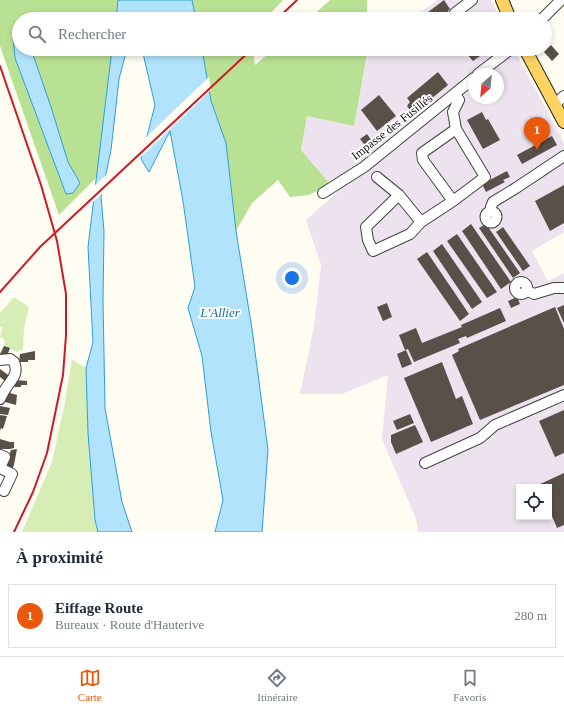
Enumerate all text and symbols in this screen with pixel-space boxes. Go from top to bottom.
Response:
search box [12,12,552,56]
icon: search [26,23,48,45]
text: Rechercher [58,26,126,42]
north arrow [468,68,504,104]
street label: Impasse des Fusillés [349,91,435,163]
pin: 1 [524,117,550,150]
your location [282,268,302,288]
water label: L'Allier [199,305,241,320]
map controls [516,484,552,520]
button: locate [516,484,552,520]
text: À proximité [16,548,103,567]
text: Eiffage Route [55,600,143,616]
text: 1 [27,608,33,623]
text: 280 m [514,608,547,623]
text: Bureaux · Route d'Hauterive [55,617,204,632]
tab: Carte [78,667,102,703]
tab: Itinéraire [257,667,298,703]
tab: Favoris [453,667,486,703]

